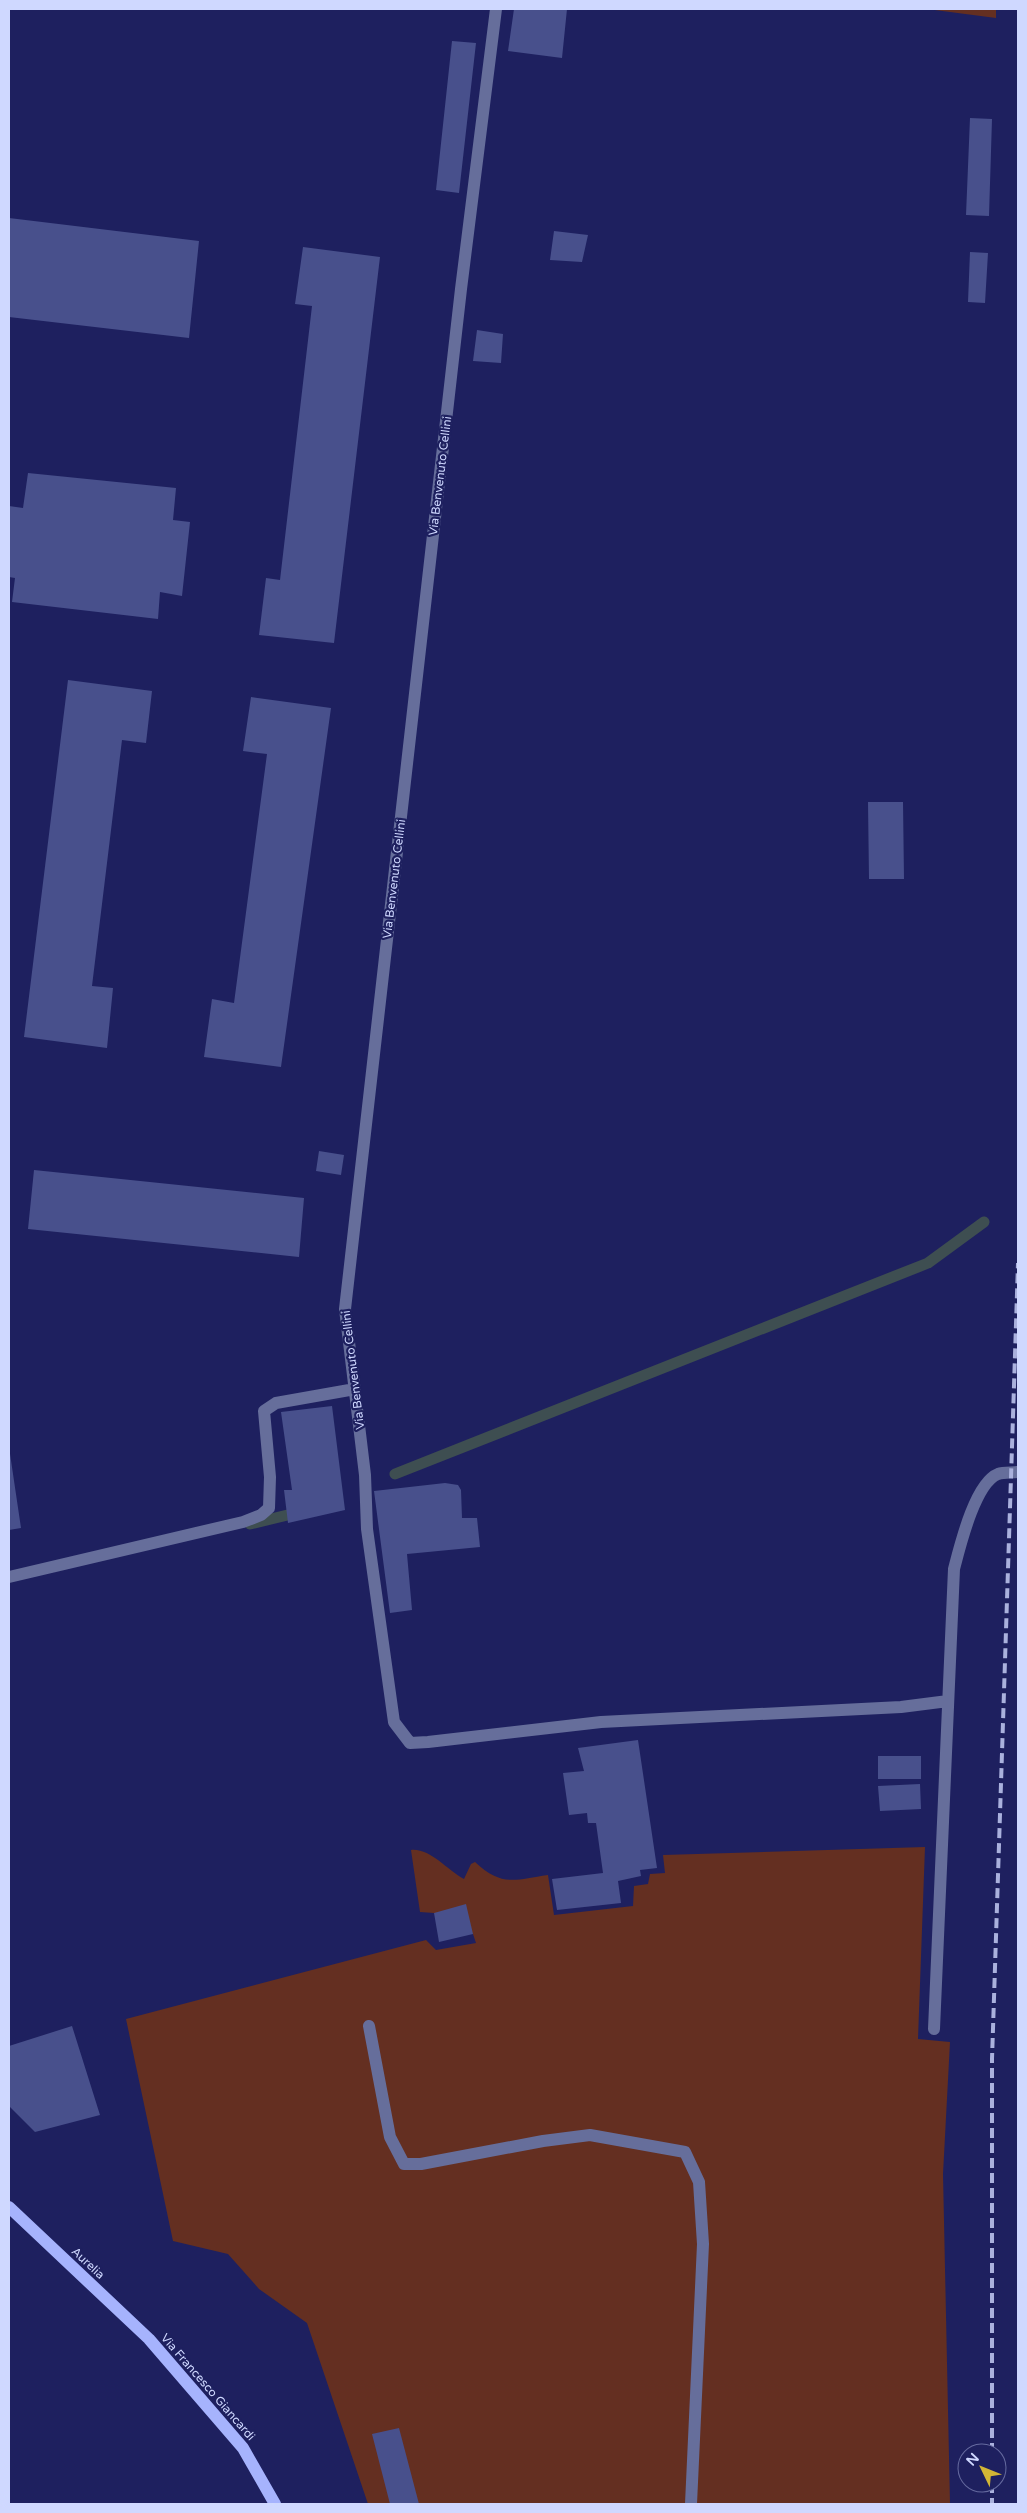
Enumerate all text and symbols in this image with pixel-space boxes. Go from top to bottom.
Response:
street label: Via Benvenuto Cellini [426,416,454,536]
street label: Via Benvenuto Cellini [380,819,408,939]
street label: Via Benvenuto Cellini [339,1310,367,1430]
street label: Aurelia [69,2244,107,2282]
street label: Via Francesco Giancardi [158,2331,258,2443]
north arrow [957,2443,1007,2493]
text: N [963,2450,983,2469]

